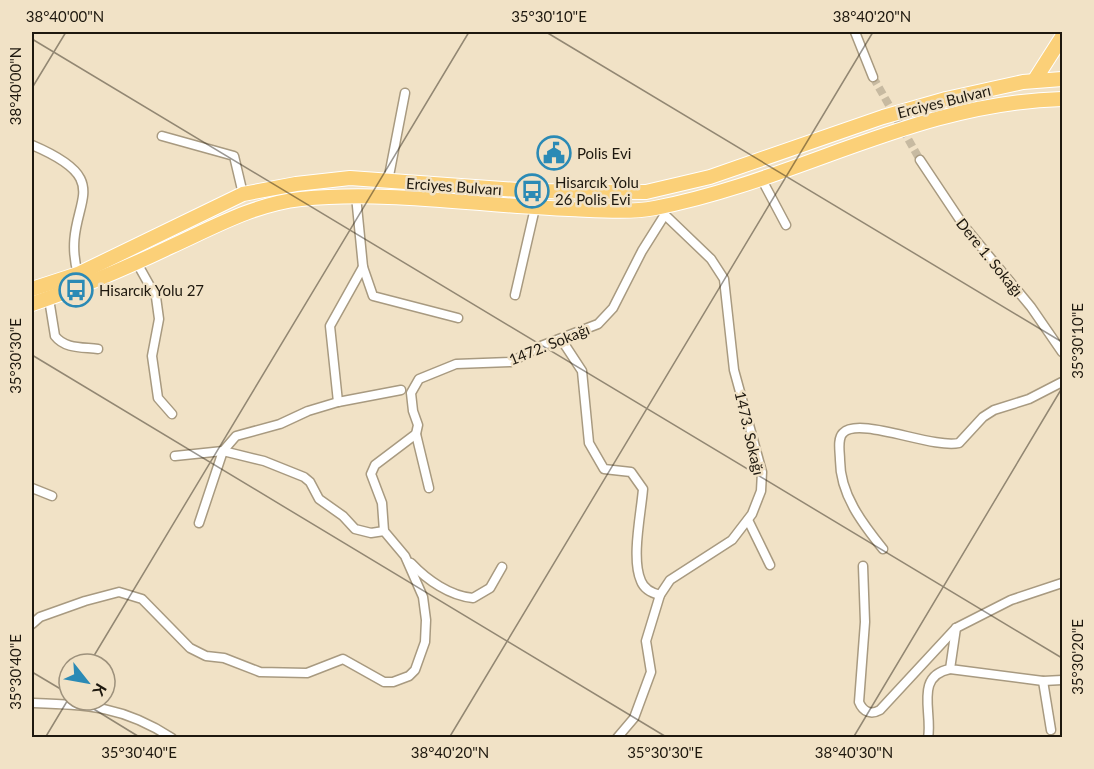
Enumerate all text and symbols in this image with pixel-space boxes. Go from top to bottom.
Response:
text: 38°40'00"N [26,7,104,25]
text: 35°30'10"E [511,7,587,25]
text: 38°40'20"N [833,7,911,25]
text: 38°40'00"N [6,47,24,125]
street label: Erciyes Bulvarı [895,81,993,121]
public building icon: Polis Evi [536,135,572,171]
place label: Polis Evi [577,144,631,162]
bus stop icon: Hisarcık Yolu 26 Polis Evi [514,173,550,209]
place label: Hisarcık Yolu 26 Polis Evi [555,173,639,208]
street label: Erciyes Bulvarı [406,174,502,198]
street label: Dere 1. Sokağı [953,214,1027,300]
bus stop icon: Hisarcık Yolu 27 [58,272,94,308]
place label: Hisarcık Yolu 27 [99,281,204,299]
text: 35°30'10"E [1068,303,1086,379]
text: 35°30'30"E [6,318,24,394]
street label: 1472. Sokağı [506,320,592,368]
street label: 1473. Sokağı [732,389,768,477]
text: 35°30'20"E [1068,619,1086,695]
text: 35°30'40"E [6,634,24,710]
north arrow [57,652,117,712]
text: K [89,680,111,700]
text: 35°30'40"E [101,743,177,761]
text: 38°40'20"N [411,743,489,761]
text: 35°30'30"E [627,743,703,761]
text: 38°40'30"N [815,743,893,761]

